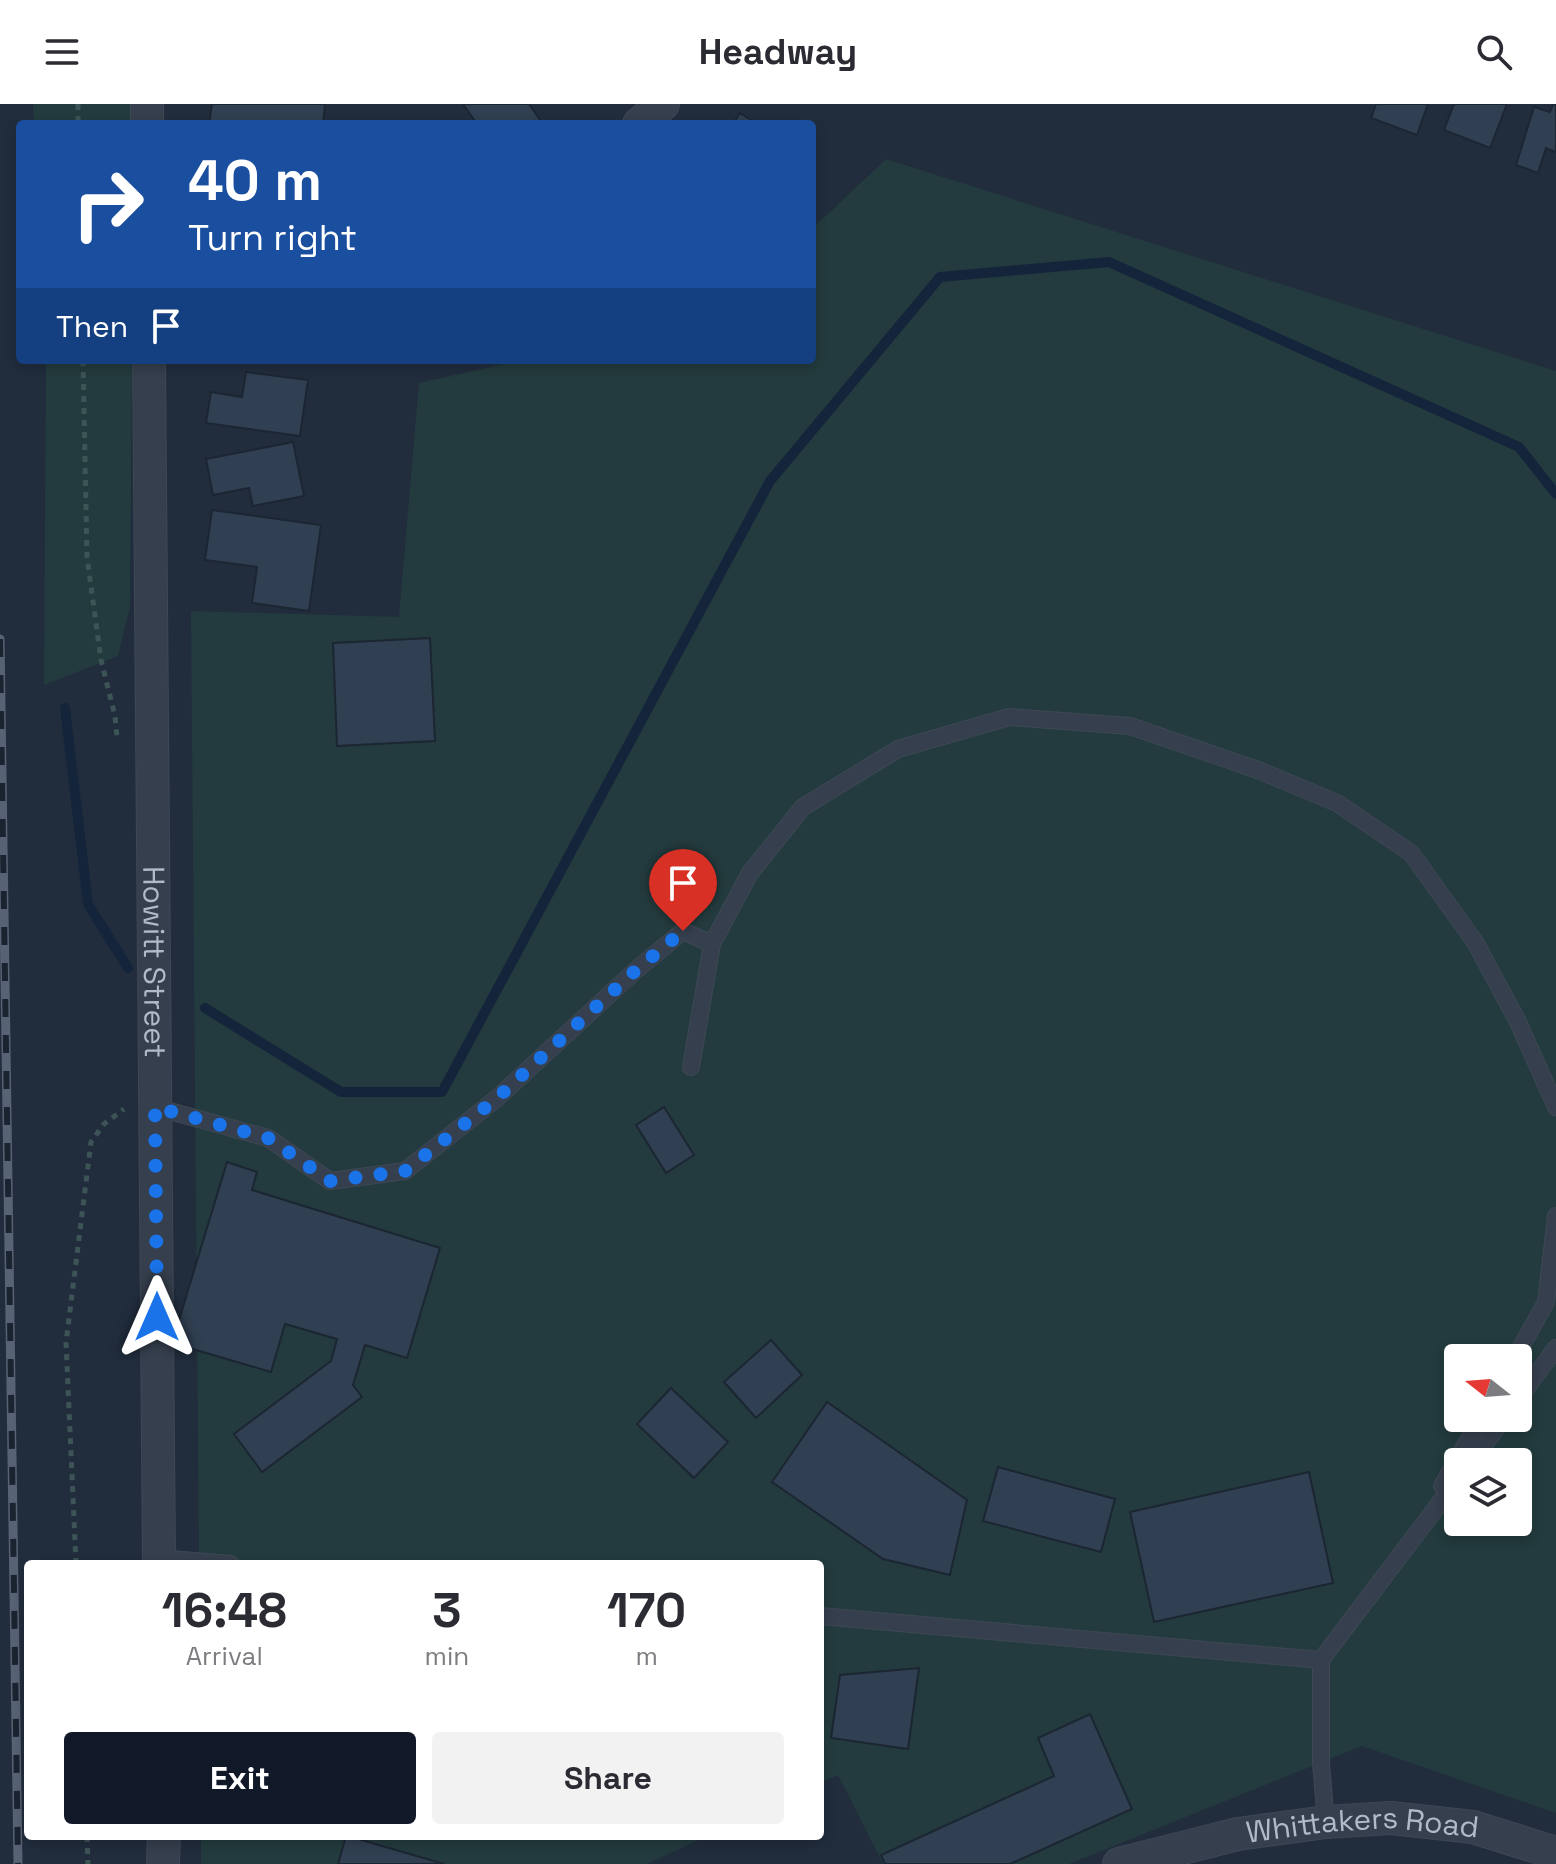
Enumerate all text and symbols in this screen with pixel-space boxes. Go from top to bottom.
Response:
text: Headway [699,29,857,75]
icon: menu [40,30,84,74]
icon: search [1472,30,1516,74]
text: 40 m [188,145,322,216]
icon: right [56,152,160,256]
text: Turn right [188,215,357,261]
icon: arrive [144,304,188,348]
text: Then [56,307,128,346]
pin [649,849,717,931]
icon: arrive [661,861,705,905]
street label: Howitt Street [134,866,175,1058]
position arrow [115,1275,199,1359]
north arrow [1444,1344,1532,1432]
map controls [1444,1344,1532,1536]
button: layers [1444,1448,1532,1536]
text: 16:48 [162,1580,287,1641]
text: 3 [432,1580,461,1641]
text: 170 [607,1580,686,1641]
text: Arrival [186,1639,263,1673]
text: min [425,1639,469,1673]
text: m [635,1639,658,1673]
button: Exit [64,1732,416,1824]
button: Share [432,1732,784,1824]
street label: Whittakers Road [1243,1798,1481,1852]

